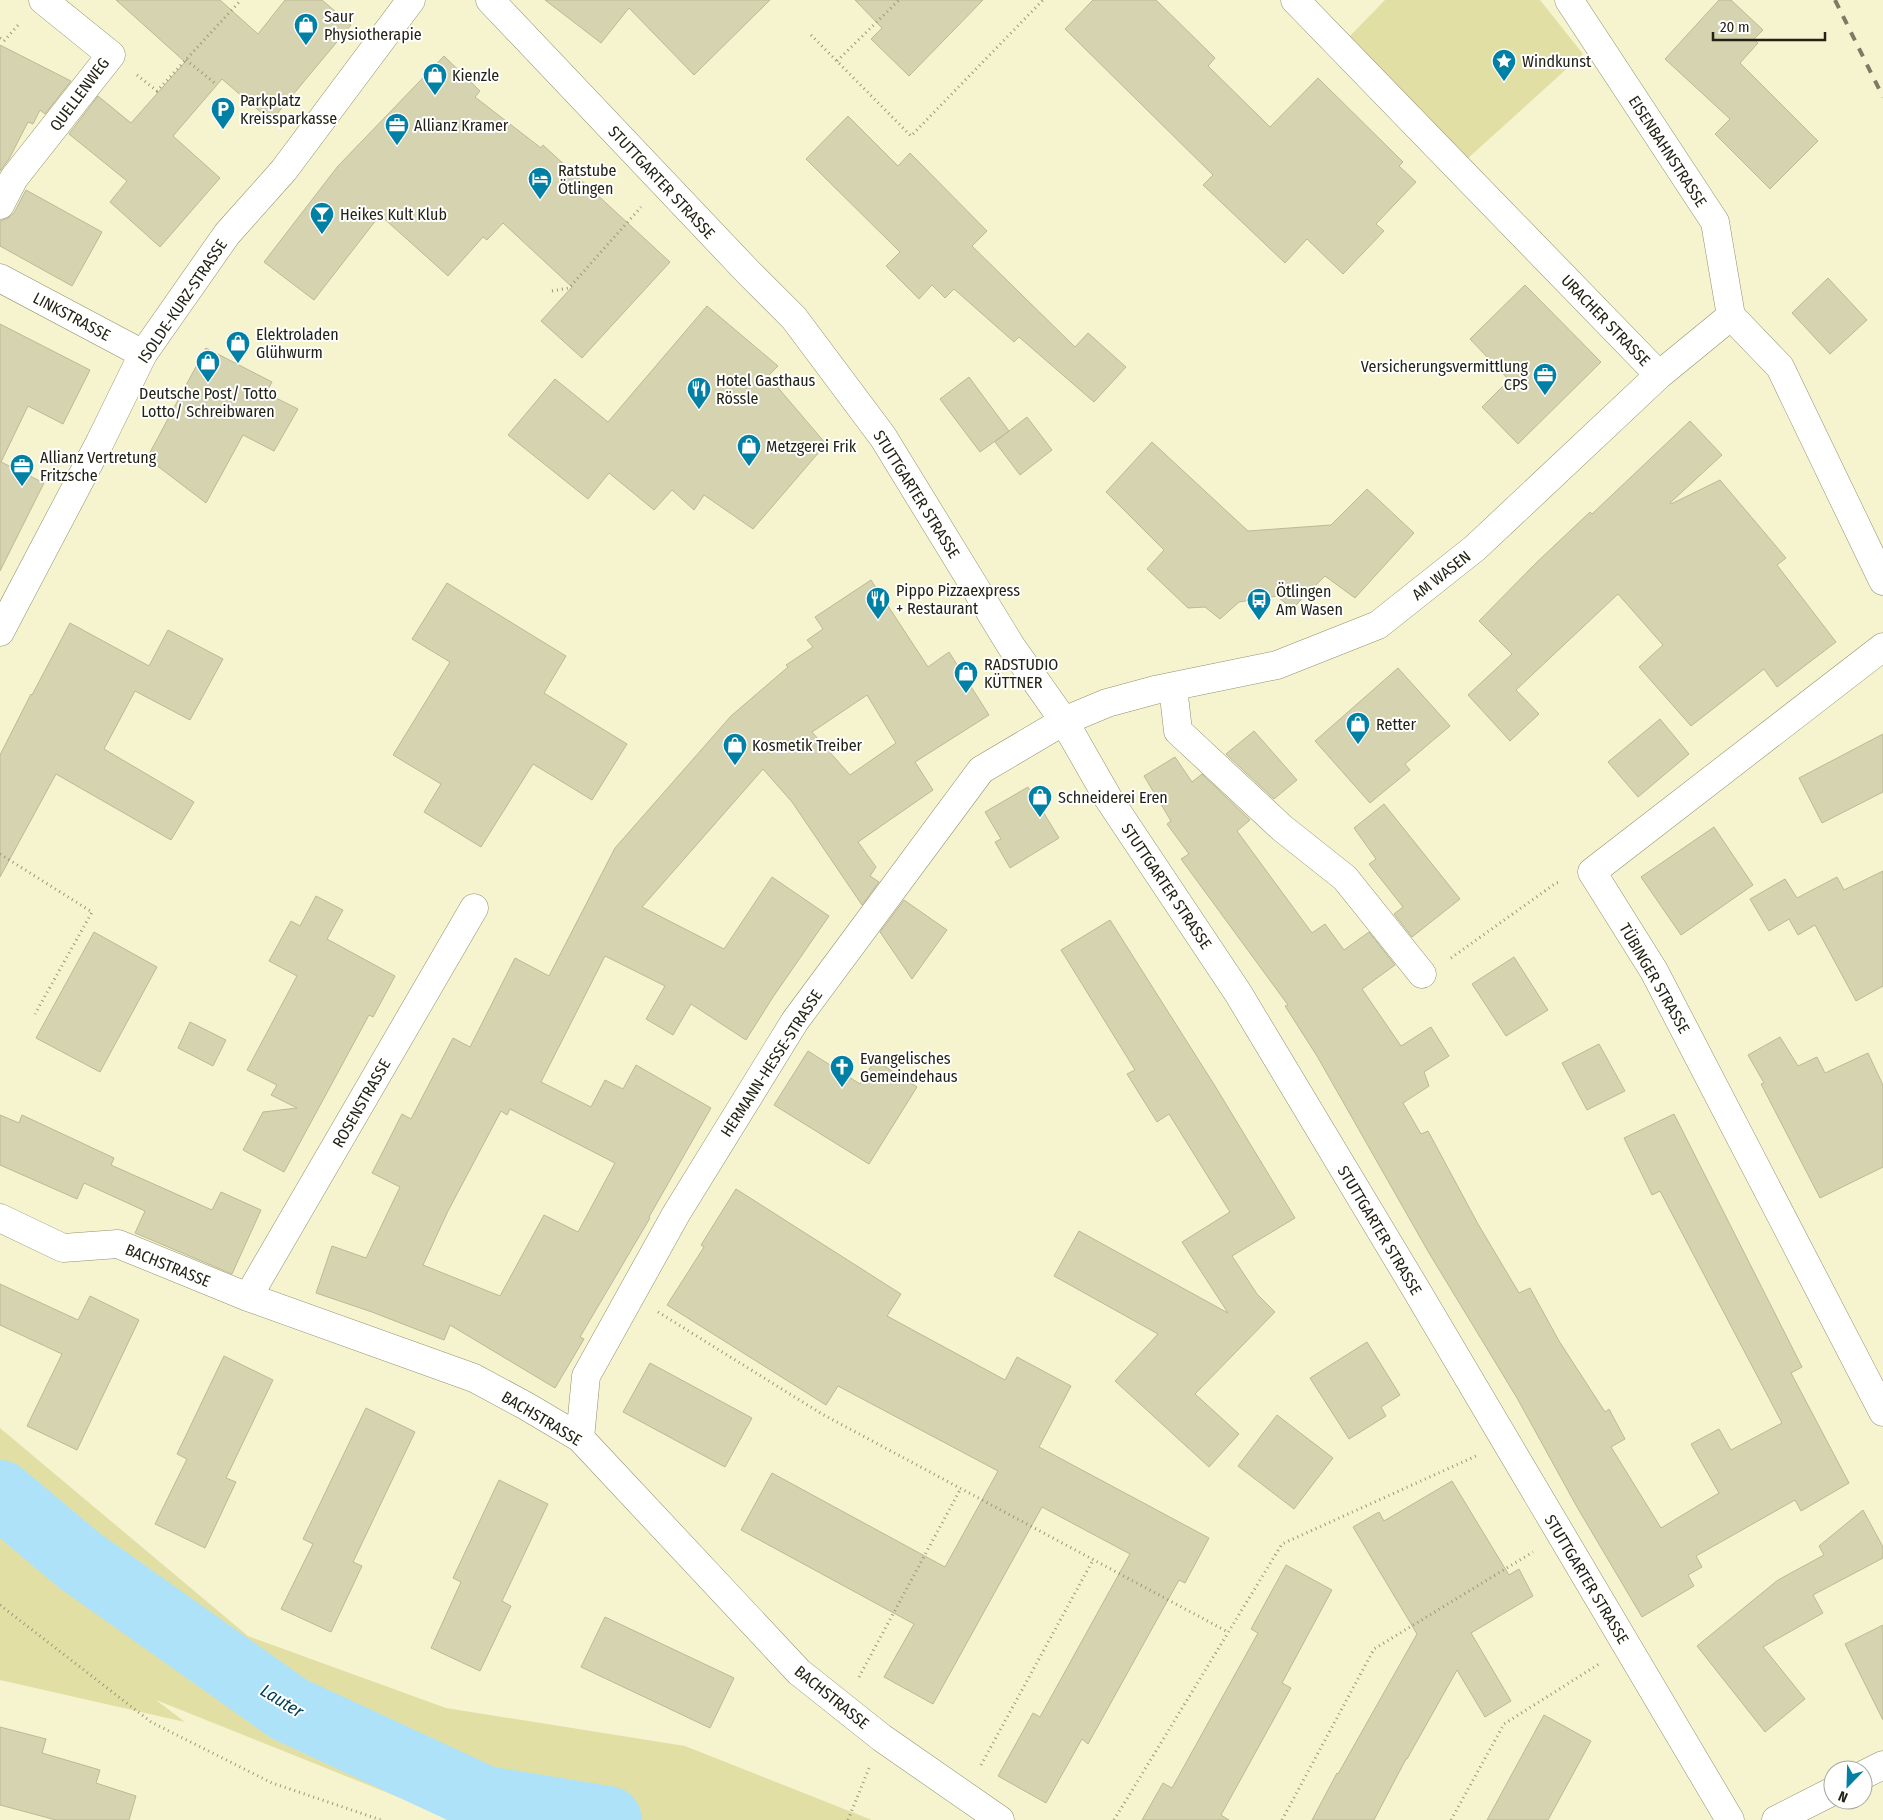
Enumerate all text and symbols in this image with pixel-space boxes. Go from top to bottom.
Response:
place label: Saur Physiotherapie [324,7,422,44]
scale bar [1713,10,1826,42]
shop icon: Saur Physiotherapie [293,12,319,46]
text: 20 m [1720,18,1750,36]
place icon: Windkunst [1491,48,1517,82]
place label: Windkunst [1522,52,1592,71]
street label: QUELLENWEG [46,54,113,135]
shop icon: Kienzle [422,62,448,96]
place label: Kienzle [452,66,499,85]
place label: Parkplatz Kreissparkasse [240,91,337,128]
street label: EISENBAHNSTRASSE [1625,92,1711,210]
parking icon: Parkplatz Kreissparkasse [210,96,236,130]
office icon: Allianz Kramer [384,112,410,146]
place label: Allianz Kramer [414,116,509,135]
street label: STUTTGARTER STRASSE [604,122,719,243]
place label: Ratstube Ötlingen [558,161,617,198]
hotel icon: Ratstube Ötlingen [527,166,553,200]
bar icon: Heikes Kult Klub [309,201,335,235]
place label: Heikes Kult Klub [340,205,447,224]
street label: ISOLDE-KURZ-STRASSE [134,236,231,367]
street label: URACHER STRASSE [1557,271,1654,370]
street label: LINKSTRASSE [30,288,114,345]
place label: Elektroladen Glühwurm [256,325,339,362]
shop icon: Elektroladen Glühwurm [225,330,251,364]
shop icon: Deutsche Post/ Totto Lotto/ Schreibwaren [195,349,221,383]
place label: Versicherungsvermittlung CPS [1361,357,1528,394]
office icon: Versicherungsvermittlung CPS [1532,362,1558,396]
place label: Hotel Gasthaus Rössle [716,371,816,408]
restaurant icon: Hotel Gasthaus Rössle [686,376,712,410]
place label: Deutsche Post/ Totto Lotto/ Schreibwaren [139,384,277,421]
street label: STUTTGARTER STRASSE [869,427,964,562]
shop icon: Metzgerei Frik [736,433,762,467]
place label: Metzgerei Frik [766,437,857,456]
place label: Allianz Vertretung Fritzsche [40,448,157,485]
office icon: Allianz Vertretung Fritzsche [9,453,35,487]
street label: AM WASEN [1408,547,1474,604]
place label: Pippo Pizzaexpress + Restaurant [896,581,1020,618]
place label: Ötlingen Am Wasen [1276,582,1343,619]
restaurant icon: Pippo Pizzaexpress + Restaurant [865,586,891,620]
bus stop icon: Ötlingen Am Wasen [1246,587,1272,621]
place label: RADSTUDIO KÜTTNER [984,655,1058,692]
shop icon: RADSTUDIO KÜTTNER [953,660,979,694]
shop icon: Retter [1345,711,1371,745]
place label: Retter [1376,715,1417,734]
shop icon: Kosmetik Treiber [722,732,748,766]
place label: Kosmetik Treiber [752,736,863,755]
shop icon: Schneiderei Eren [1027,784,1053,818]
place label: Schneiderei Eren [1058,788,1168,807]
street label: STUTTGARTER STRASSE [1118,820,1216,953]
street label: TÜBINGER STRASSE [1615,920,1694,1037]
street label: HERMANN-HESSE-STRASSE [717,986,826,1140]
place label: Evangelisches Gemeindehaus [860,1049,958,1086]
church icon: Evangelisches Gemeindehaus [829,1054,855,1088]
street label: ROSENSTRASSE [328,1056,394,1151]
street label: STUTTGARTER STRASSE [1333,1162,1426,1298]
street label: BACHSTRASSE [122,1240,213,1291]
street label: BACHSTRASSE [498,1387,585,1450]
street label: STUTTGARTER STRASSE [1540,1511,1633,1647]
street label: BACHSTRASSE [791,1662,873,1733]
water label: Lauter [256,1679,308,1723]
north arrow [1823,1760,1873,1810]
text: N [1836,1787,1850,1806]

